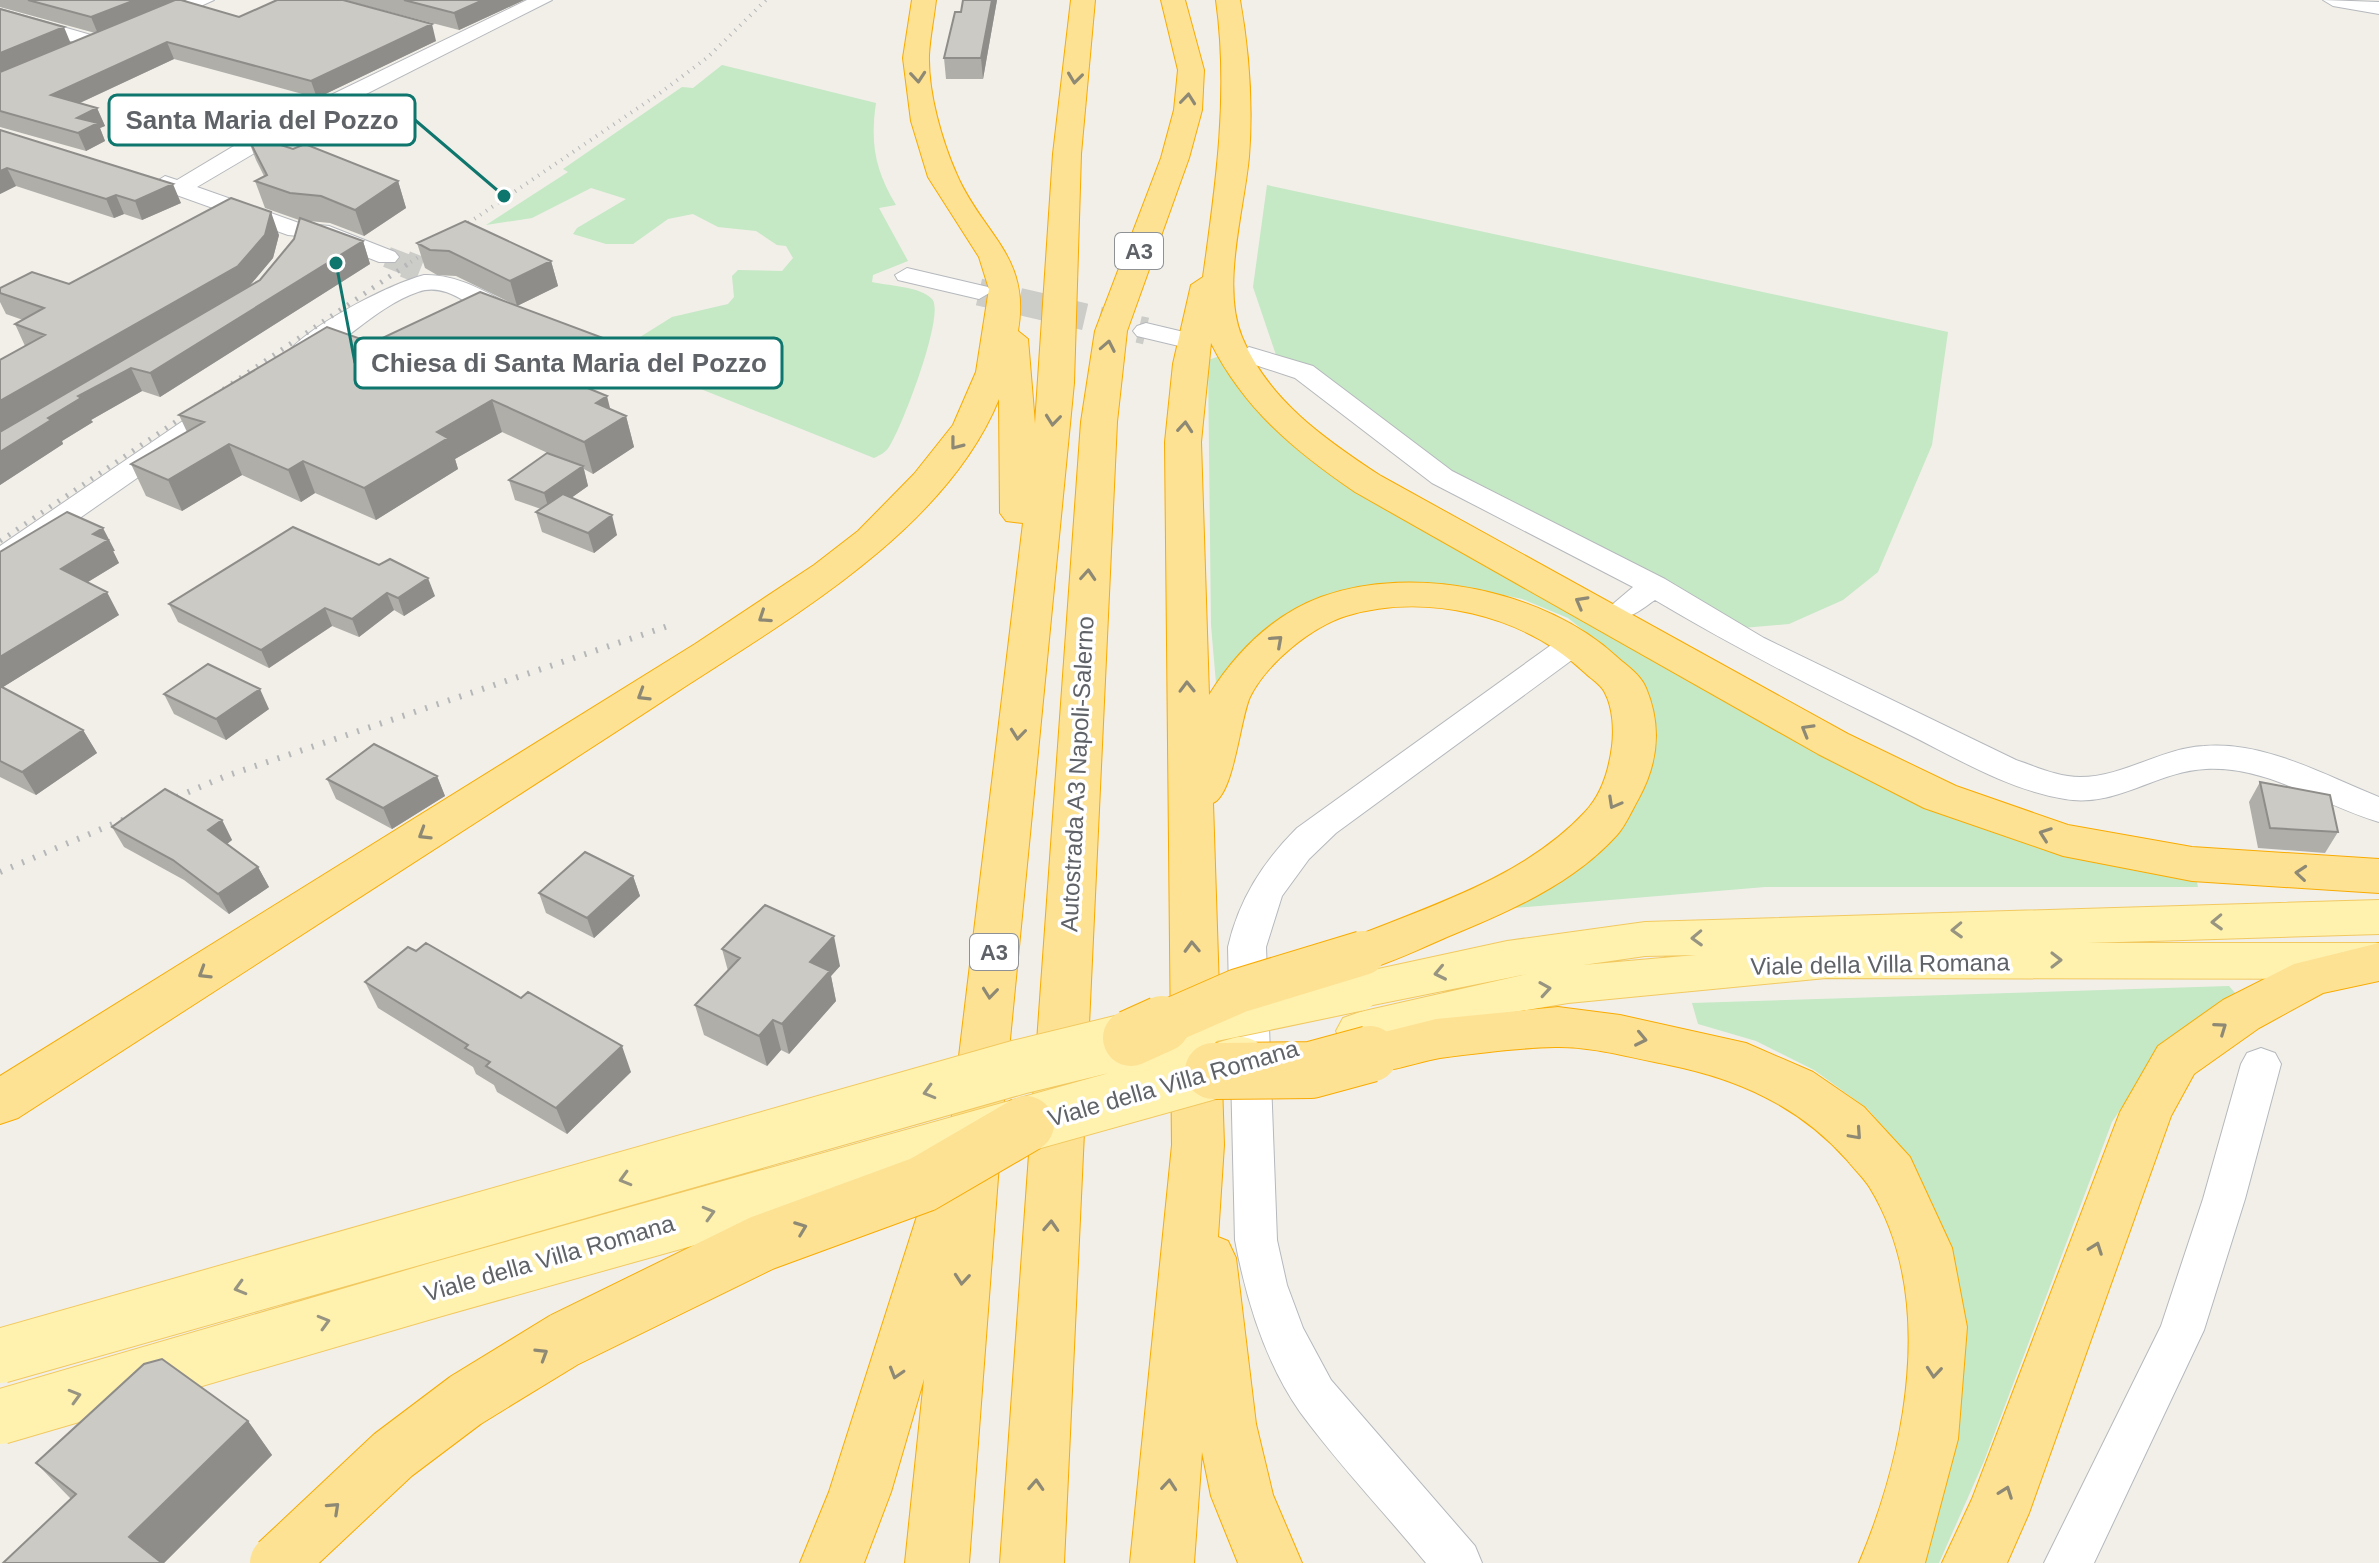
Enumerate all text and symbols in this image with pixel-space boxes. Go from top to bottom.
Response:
one-way arrow [909,71,926,84]
one-way arrow [1067,72,1084,85]
one-way arrow [1180,92,1197,105]
callout: Santa Maria del Pozzo [109,95,415,145]
text: Santa Maria del Pozzo [125,105,399,135]
road number: A3 [1115,233,1163,269]
callout: Chiesa di Santa Maria del Pozzo [355,338,782,388]
one-way arrow [1099,339,1116,353]
text: Chiesa di Santa Maria del Pozzo [371,348,767,378]
one-way arrow [1045,414,1062,427]
one-way arrow [1176,420,1193,433]
one-way arrow [951,435,966,450]
one-way arrow [1079,568,1096,581]
one-way arrow [1575,596,1589,612]
one-way arrow [758,607,772,622]
street label: Autostrada A3 Napoli-Salerno [1055,615,1099,933]
one-way arrow [1267,637,1282,651]
one-way arrow [1178,680,1196,693]
one-way arrow [638,685,652,700]
one-way arrow [1801,724,1816,740]
one-way arrow [1009,728,1026,741]
one-way arrow [1608,794,1624,809]
one-way arrow [418,824,433,839]
one-way arrow [2039,827,2053,843]
one-way arrow [2294,865,2307,882]
one-way arrow [2210,913,2223,930]
one-way arrow [1950,921,1963,938]
one-way arrow [1690,929,1703,946]
road number: A3 [970,934,1018,970]
one-way arrow [1183,940,1201,953]
street label: Viale della Villa Romana [1750,948,2011,980]
one-way arrow [2050,951,2063,969]
one-way arrow [1433,963,1447,980]
one-way arrow [198,964,213,979]
one-way arrow [1538,981,1552,998]
one-way arrow [981,986,998,999]
one-way arrow [2212,1023,2227,1038]
one-way arrow [1634,1030,1647,1047]
street label: Viale della Villa Romana [1045,1034,1302,1132]
one-way arrow [922,1083,936,1100]
one-way arrow [1847,1125,1861,1140]
one-way arrow [618,1169,632,1186]
one-way arrow [702,1206,716,1222]
street label: Viale della Villa Romana [421,1209,678,1307]
one-way arrow [1042,1219,1059,1232]
one-way arrow [793,1222,807,1238]
one-way arrow [2086,1242,2102,1256]
one-way arrow [954,1273,971,1286]
one-way arrow [233,1279,247,1295]
one-way arrow [317,1315,331,1331]
one-way arrow [533,1348,548,1363]
one-way arrow [889,1365,905,1379]
one-way arrow [1925,1366,1942,1379]
one-way arrow [67,1388,81,1405]
one-way arrow [1028,1478,1045,1491]
one-way arrow [1160,1478,1177,1491]
one-way arrow [1996,1486,2012,1500]
one-way arrow [324,1504,339,1518]

